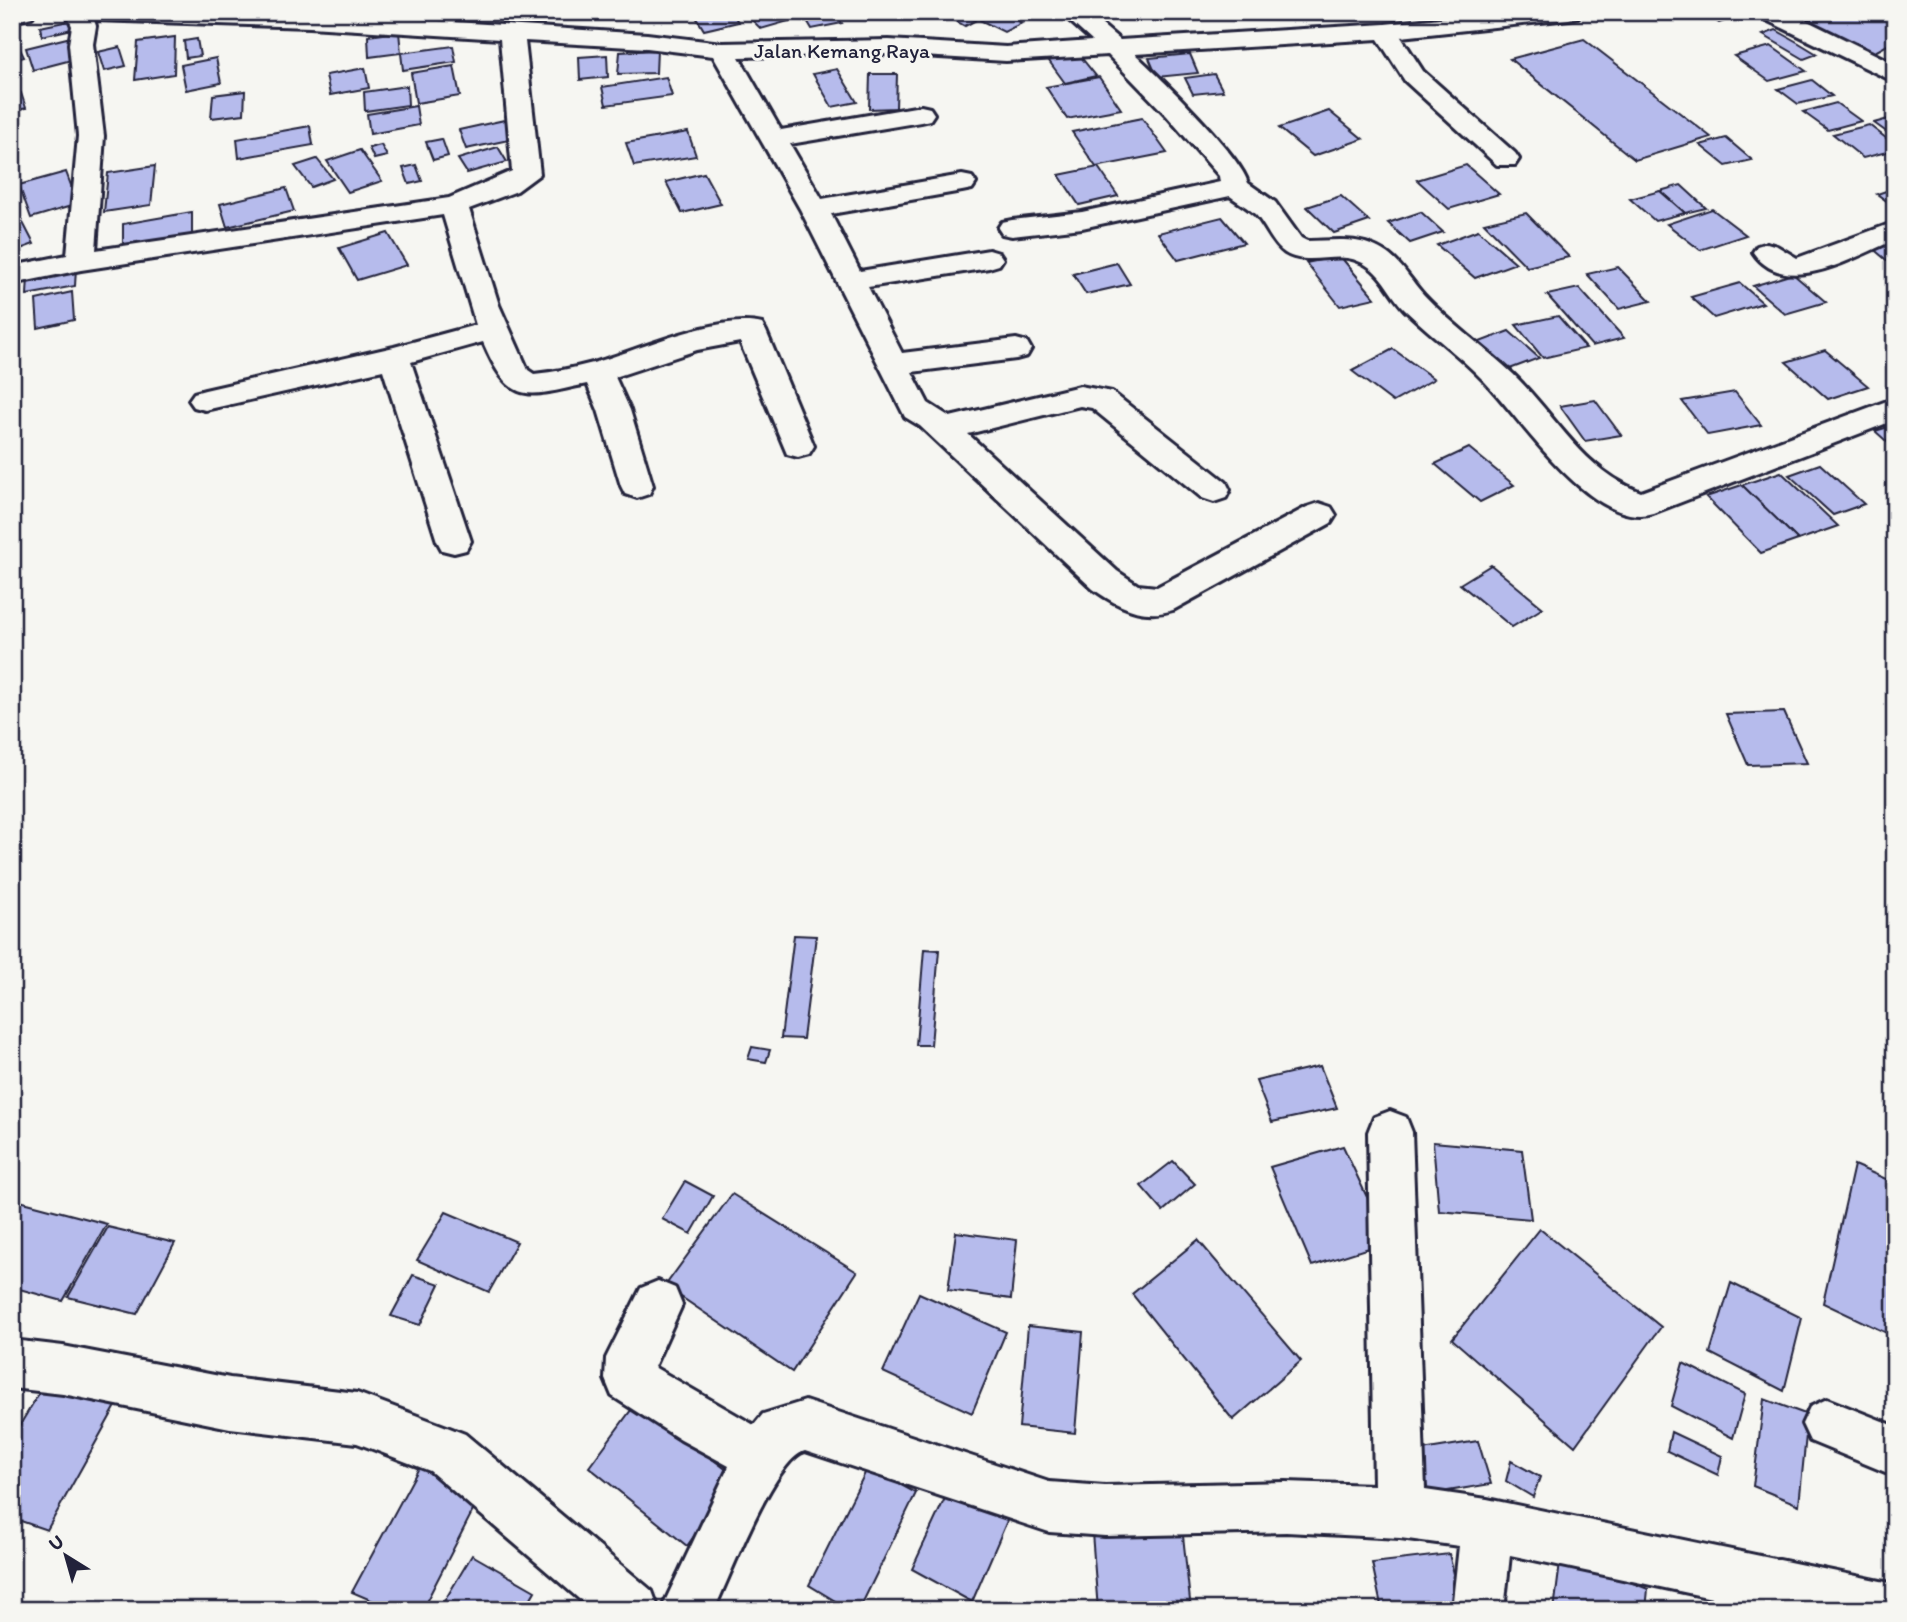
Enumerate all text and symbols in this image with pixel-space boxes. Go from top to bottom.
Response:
street label: Jalan Kemang Raya [754,38,930,63]
north arrow [32,1520,102,1590]
text: U [44,1530,68,1556]

